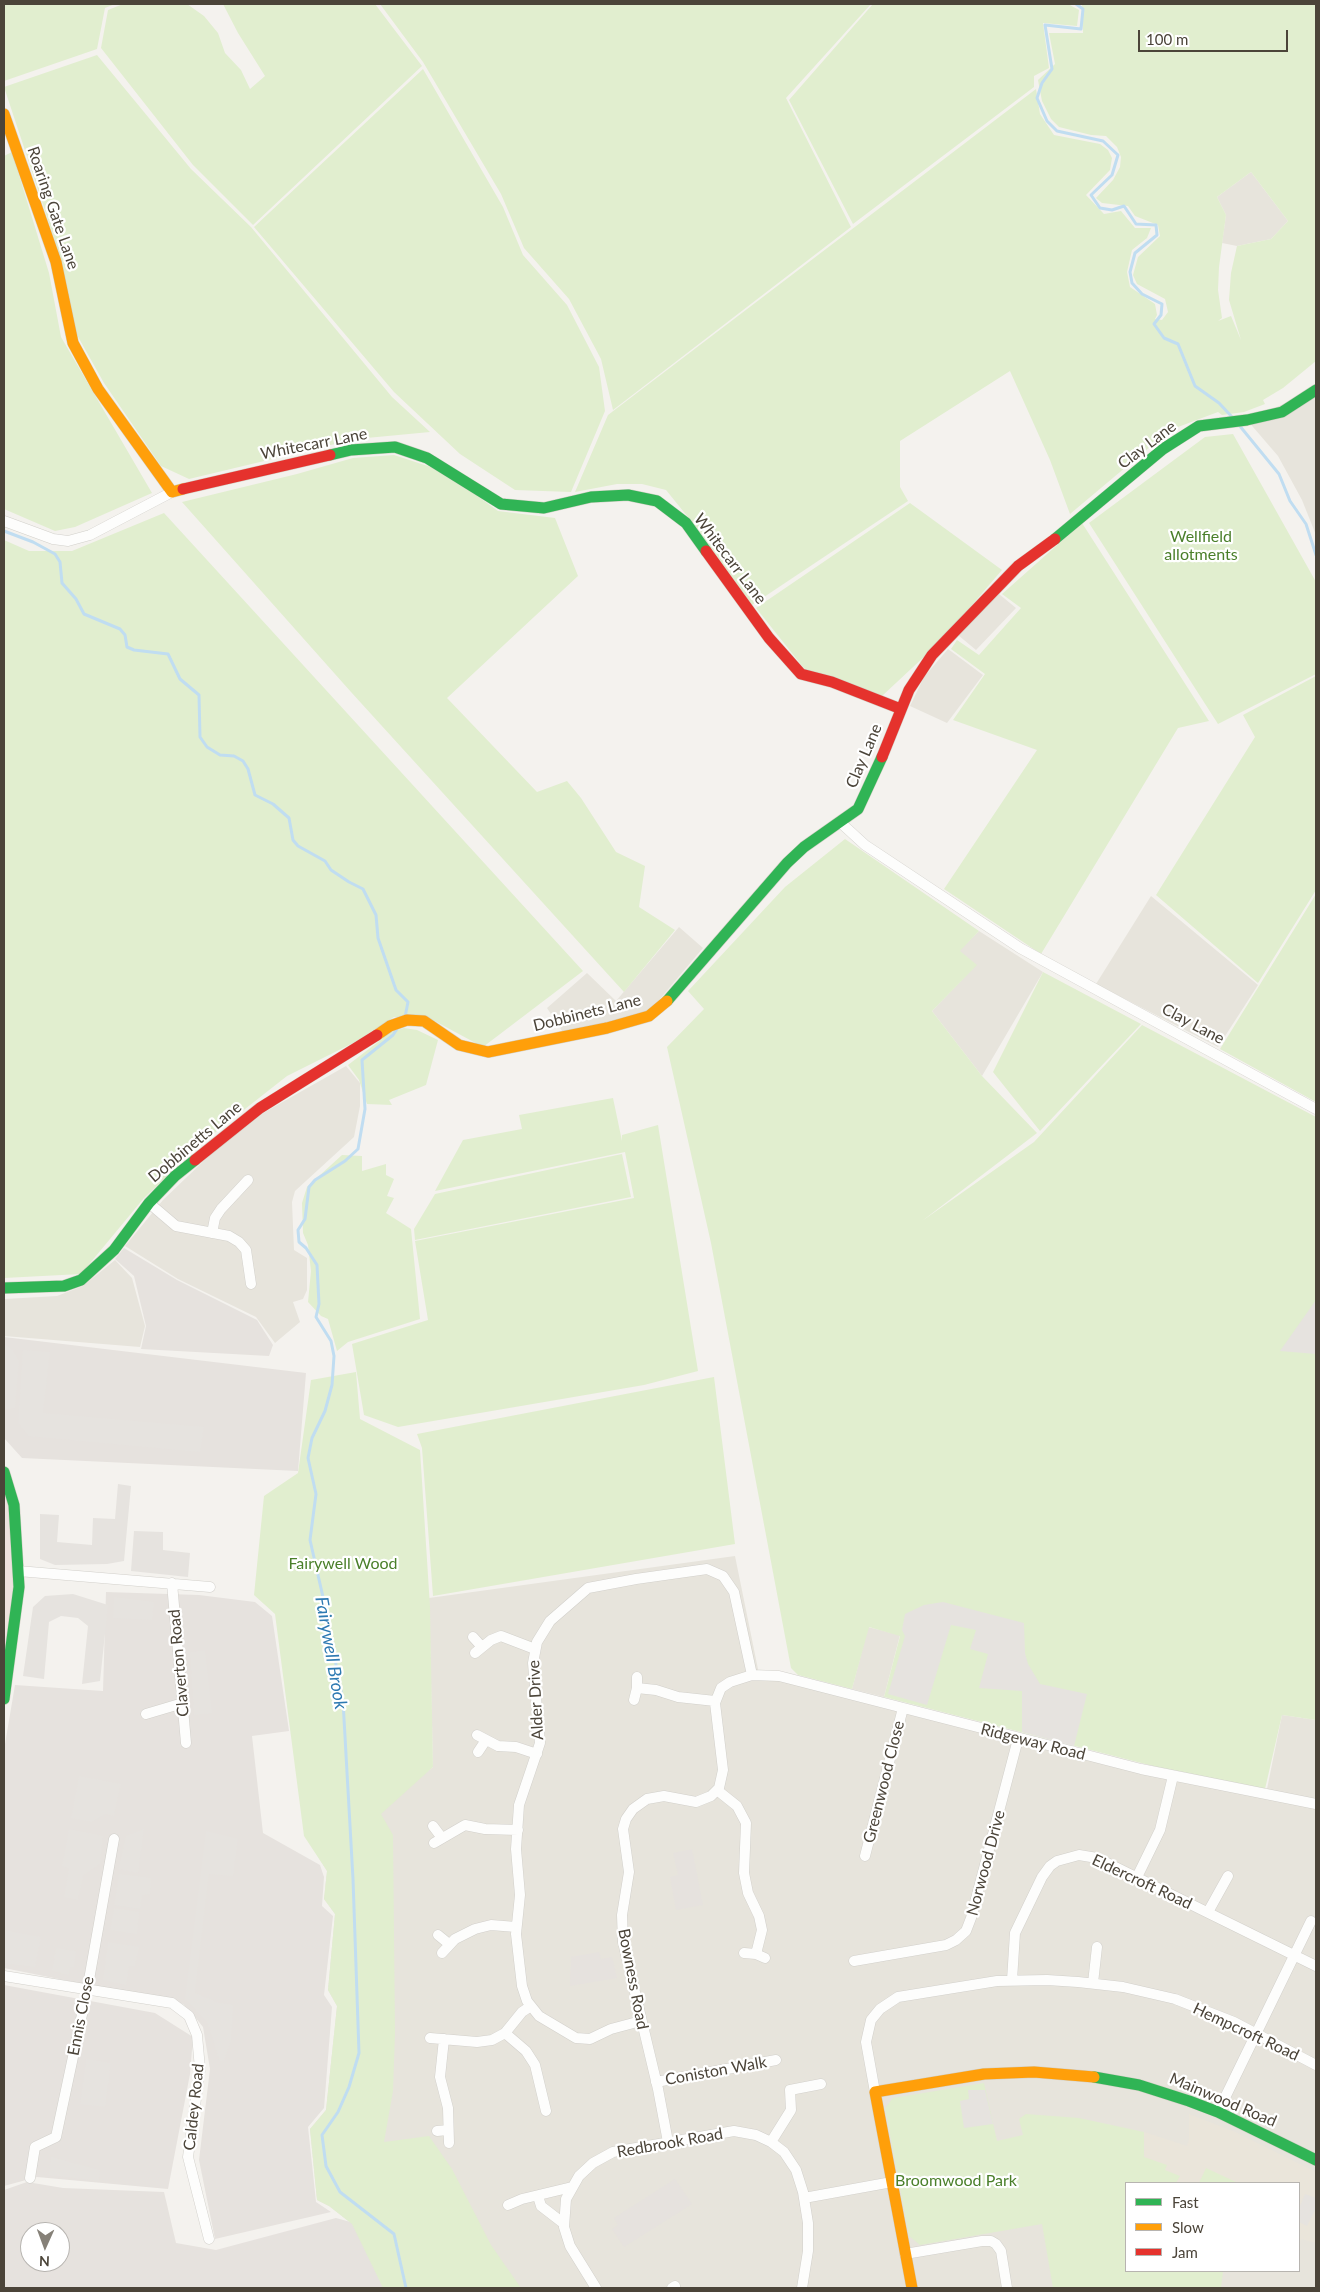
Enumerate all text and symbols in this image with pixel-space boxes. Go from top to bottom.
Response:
scale bar [1140,20,1290,52]
text: 100 m [1146,30,1188,48]
street label: Roaring Gate Lane [23,144,83,272]
street label: Clay Lane [1114,417,1180,473]
street label: Whitecarr Lane [259,424,369,464]
street label: Whitecarr Lane [690,510,770,608]
park label: Wellfield allotments [1164,527,1238,565]
street label: Clay Lane [842,721,886,791]
street label: Dobbinets Lane [531,990,643,1036]
street label: Clay Lane [1158,1000,1228,1048]
street label: Dobbinetts Lane [145,1097,245,1187]
park label: Fairywell Wood [288,1554,398,1574]
water label: Fairywell Brook [310,1595,352,1711]
street label: Claverton Road [165,1608,193,1718]
street label: Alder Drive [524,1660,548,1740]
street label: Greenwood Close [860,1719,908,1845]
street label: Ridgeway Road [979,1720,1087,1764]
street label: Norwood Drive [963,1808,1009,1918]
street label: Eldercroft Road [1089,1850,1195,1914]
street label: Bowness Road [614,1927,652,2031]
street label: Ennis Close [64,1975,98,2057]
street label: Hempcroft Road [1190,1999,1302,2065]
street label: Coniston Walk [664,2053,768,2089]
street label: Caldey Road [180,2063,208,2151]
street label: Mainwood Road [1167,2069,1279,2131]
street label: Redbrook Road [616,2124,724,2162]
park label: Broomwood Park [895,2171,1017,2191]
legend [1125,2182,1300,2272]
text: Fast [1172,2193,1199,2211]
text: Slow [1172,2218,1204,2236]
north arrow [20,2222,70,2272]
text: Jam [1172,2243,1198,2261]
text: N [39,2253,50,2270]

